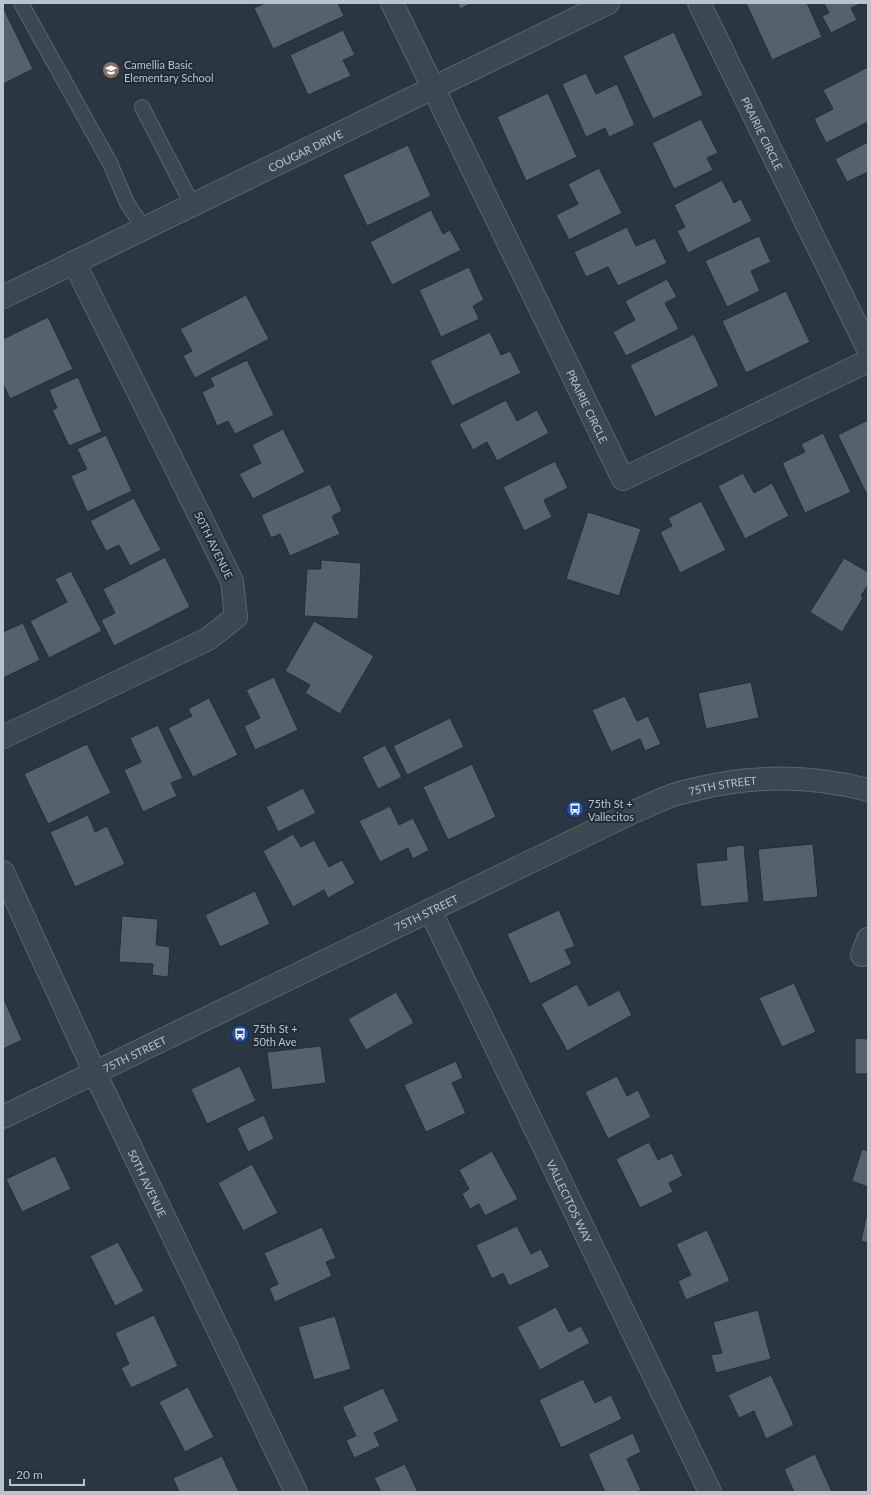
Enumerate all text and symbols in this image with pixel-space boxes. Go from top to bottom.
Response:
place label: Camellia Basic Elementary School [124,58,214,84]
school or university icon: Camellia Basic Elementary School [101,60,121,80]
street label: PRAIRIE CIRCLE [739,95,786,172]
street label: COUGAR DRIVE [266,126,345,174]
street label: PRAIRIE CIRCLE [564,367,611,445]
street label: 50TH AVENUE [192,509,236,581]
street label: 75TH STREET [687,773,758,797]
place label: 75th St + Vallecitos [588,797,634,823]
bus stop icon: 75th St + Vallecitos [565,799,585,819]
street label: 75TH STREET [392,891,460,933]
place label: 75th St + 50th Ave [253,1022,298,1048]
bus stop icon: 75th St + 50th Ave [230,1024,250,1044]
street label: 75TH STREET [100,1032,169,1074]
street label: 50TH AVENUE [126,1147,170,1219]
street label: VALLECITOS WAY [545,1158,596,1245]
scale bar [10,1461,84,1487]
text: 20 m [16,1467,43,1482]

